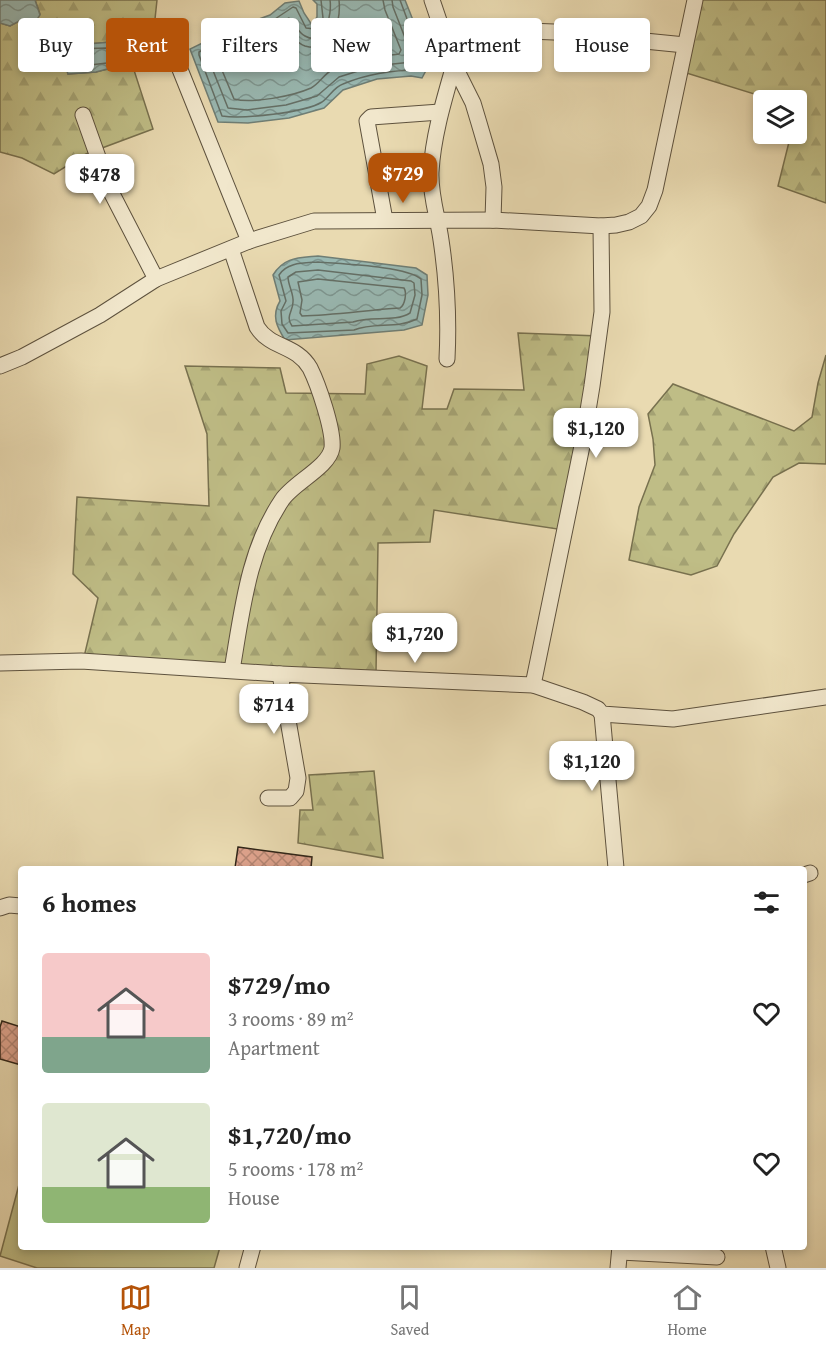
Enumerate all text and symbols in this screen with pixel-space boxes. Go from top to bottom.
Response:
chip: Buy [18,18,94,72]
chip: Rent [106,18,189,72]
chip: Filters [201,18,299,72]
chip: New [311,18,392,72]
chip: Apartment [404,18,542,72]
chip: House [554,18,650,72]
map controls [753,90,807,144]
button: layers [753,90,807,144]
pin: $729 [367,153,439,204]
pin: $478 [64,154,136,205]
text: $729 [382,158,424,187]
text: $478 [79,159,121,188]
pin: $1,120 [547,408,645,459]
text: $1,120 [567,413,625,442]
pin: $1,720 [366,613,464,664]
text: $1,720 [386,618,444,647]
pin: $714 [238,684,310,735]
text: $714 [253,689,295,718]
pin: $1,120 [543,741,641,792]
text: $1,120 [563,746,621,775]
text: 6 homes [42,883,137,922]
icon: filters [750,886,783,919]
text: $729/mo [228,965,330,1004]
icon: home [90,977,162,1049]
icon: heart [750,997,783,1030]
text: 3 rooms · 89 m² [228,1004,354,1033]
text: Apartment [228,1033,320,1062]
text: $1,720/mo [228,1115,351,1154]
icon: home [90,1127,162,1199]
icon: heart [750,1147,783,1180]
text: 5 rooms · 178 m² [228,1154,363,1183]
text: House [228,1183,280,1212]
tab: Map [119,1281,152,1341]
tab: Saved [390,1281,429,1341]
tab: Home [667,1281,707,1341]

